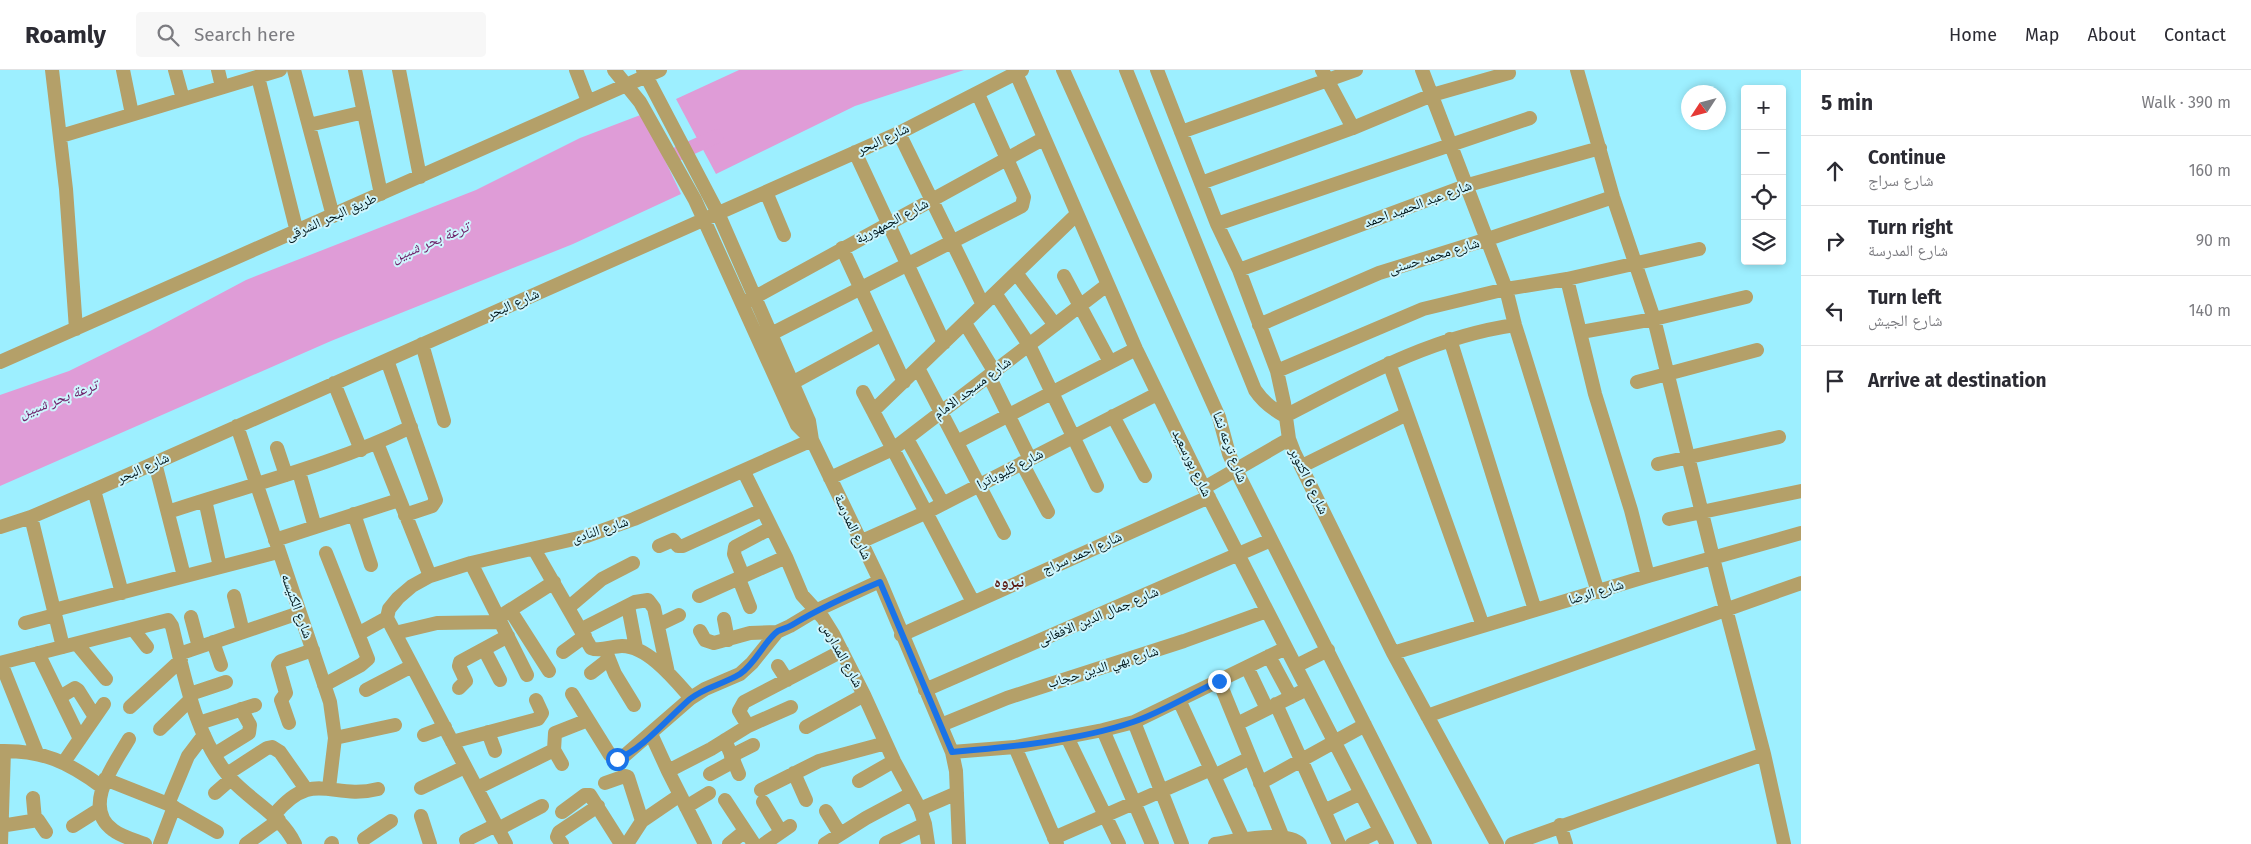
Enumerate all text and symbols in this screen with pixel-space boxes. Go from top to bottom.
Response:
search box [136,12,486,57]
text: Roamly [25,21,106,49]
icon: search [154,21,182,49]
text: Search here [194,23,295,46]
text: Home [1949,24,1997,46]
text: Map [2025,24,2059,46]
text: About [2087,24,2136,46]
text: Contact [2164,24,2226,46]
north arrow [1681,85,1726,130]
map controls [1741,85,1786,265]
button: + [1741,85,1786,130]
text: 5 min [1821,90,1873,116]
text: Walk · 390 m [2141,93,2231,112]
street label: شارع البحر [853,120,912,160]
button: − [1741,130,1786,175]
text: Continue [1868,146,1946,169]
icon: ahead [1821,157,1849,185]
text: 160 m [2189,161,2231,180]
text: شارع سراج [1868,171,1934,190]
button: locate [1741,175,1786,220]
street label: شارع عبد الحميد احمد [1362,177,1474,232]
street label: طريق البحر الشرقى [283,189,380,246]
street label: شارع الجمهورية [853,195,932,248]
water label: ترعة بحر شبين [389,216,475,266]
text: Turn right [1868,216,1953,239]
button: layers [1741,220,1786,265]
icon: right [1821,227,1849,255]
text: 90 m [2196,231,2231,250]
street label: شارع محمد حسنى [1387,234,1482,279]
text: شارع المدرسة [1868,241,1948,260]
street label: شارع البحر [483,285,542,324]
text: Turn left [1868,286,1942,309]
icon: left [1821,297,1849,325]
text: 140 m [2189,301,2231,320]
text: شارع الجيش [1868,311,1943,330]
street label: شارع مسجد الامام [930,353,1015,424]
icon: arrive [1821,367,1849,395]
text: Arrive at destination [1868,369,2047,392]
water label: ترعة بحر شبين [17,375,103,422]
street label: شارع ترعه نشا [1208,409,1251,485]
street label: شارع بورسعيد [1167,427,1216,500]
street label: شارع 6 اكتوبر [1284,444,1332,517]
street label: شارع كليوباترا [974,445,1047,494]
street label: شارع البحر [113,449,172,488]
street label: شارع المدرسة [830,492,875,563]
street label: شارع النادى [569,513,631,548]
street label: شارع احمد سراج [1039,528,1125,579]
street label: شارع الكنيسه [276,571,317,641]
district label: نبروه [994,572,1024,591]
street label: شارع الرضا [1566,576,1626,609]
street label: شارع جمال الدين الافغانى [1035,583,1161,650]
street label: شارع المدارس [816,619,867,691]
street label: شارع بهي الدين حجاب [1045,642,1161,694]
route end [1208,670,1231,693]
route start [606,748,629,771]

